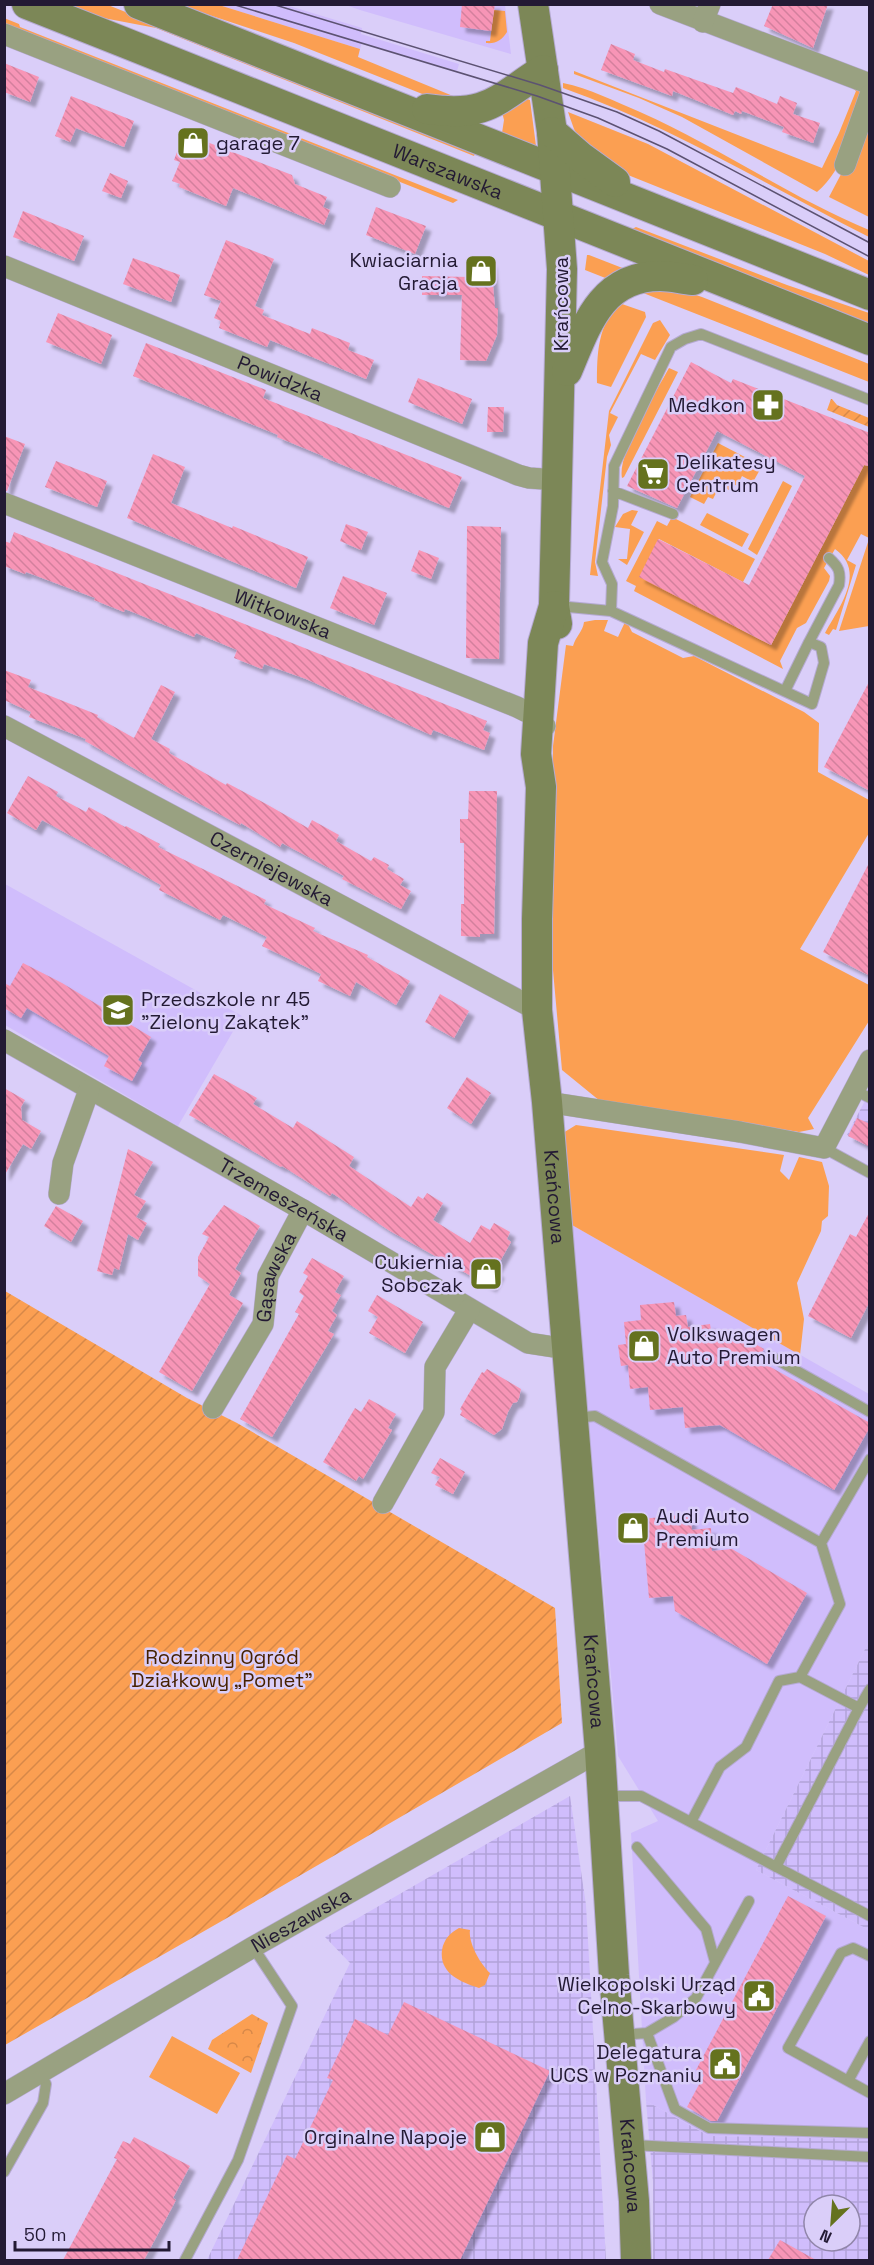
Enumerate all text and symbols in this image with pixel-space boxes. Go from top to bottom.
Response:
shop icon: garage 7 [175,125,211,161]
place label: garage 7 [216,130,300,156]
street label: Warszawska [389,138,507,205]
place label: Kwiaciarnia Gracja [350,247,458,296]
shop icon: Kwiaciarnia Gracja [463,253,499,289]
street label: Krańcowa [548,257,574,351]
street label: Powidzka [233,349,327,407]
pharmacy icon: Medkon [750,387,786,423]
place label: Medkon [668,392,745,418]
place label: Delikatesy Centrum [676,449,776,498]
supermarket icon: Delikatesy Centrum [635,456,671,492]
street label: Witkowska [230,583,335,645]
street label: Czerniejewska [205,825,338,912]
place label: Przedszkole nr 45 "Zielony Zakątek" [141,986,310,1035]
school or university icon: Przedszkole nr 45 "Zielony Zakątek" [100,992,136,1028]
street label: Krańcowa [538,1149,572,1245]
street label: Trzemeszeńska [214,1152,354,1247]
street label: Gąsawska [250,1227,302,1324]
place label: Cukiernia Sobczak [374,1249,463,1298]
shop icon: Cukiernia Sobczak [468,1256,504,1292]
place label: Volkswagen Auto Premium [667,1321,801,1370]
shop icon: Volkswagen Auto Premium [626,1328,662,1364]
place label: Audi Auto Premium [656,1503,750,1552]
shop icon: Audi Auto Premium [615,1510,651,1546]
street label: Krańcowa [577,1633,611,1730]
park label: Rodzinny Ogród Działkowy „Pomet” [131,1644,313,1693]
street label: Nieszawska [246,1881,355,1959]
place label: Wielkopolski Urząd Celno-Skarbowy [557,1971,736,2020]
public building icon: Wielkopolski Urząd Celno-Skarbowy [741,1978,777,2014]
place label: Delegatura UCS w Poznaniu [550,2039,702,2088]
public building icon: Delegatura UCS w Poznaniu [707,2046,743,2082]
street label: Krańcowa [614,2118,647,2213]
shop icon: Orginalne Napoje [472,2119,508,2155]
place label: Orginalne Napoje [304,2124,467,2150]
north arrow [802,2193,862,2253]
scale bar [15,2214,170,2252]
text: 50 m [24,2223,66,2246]
text: N [817,2224,835,2248]

